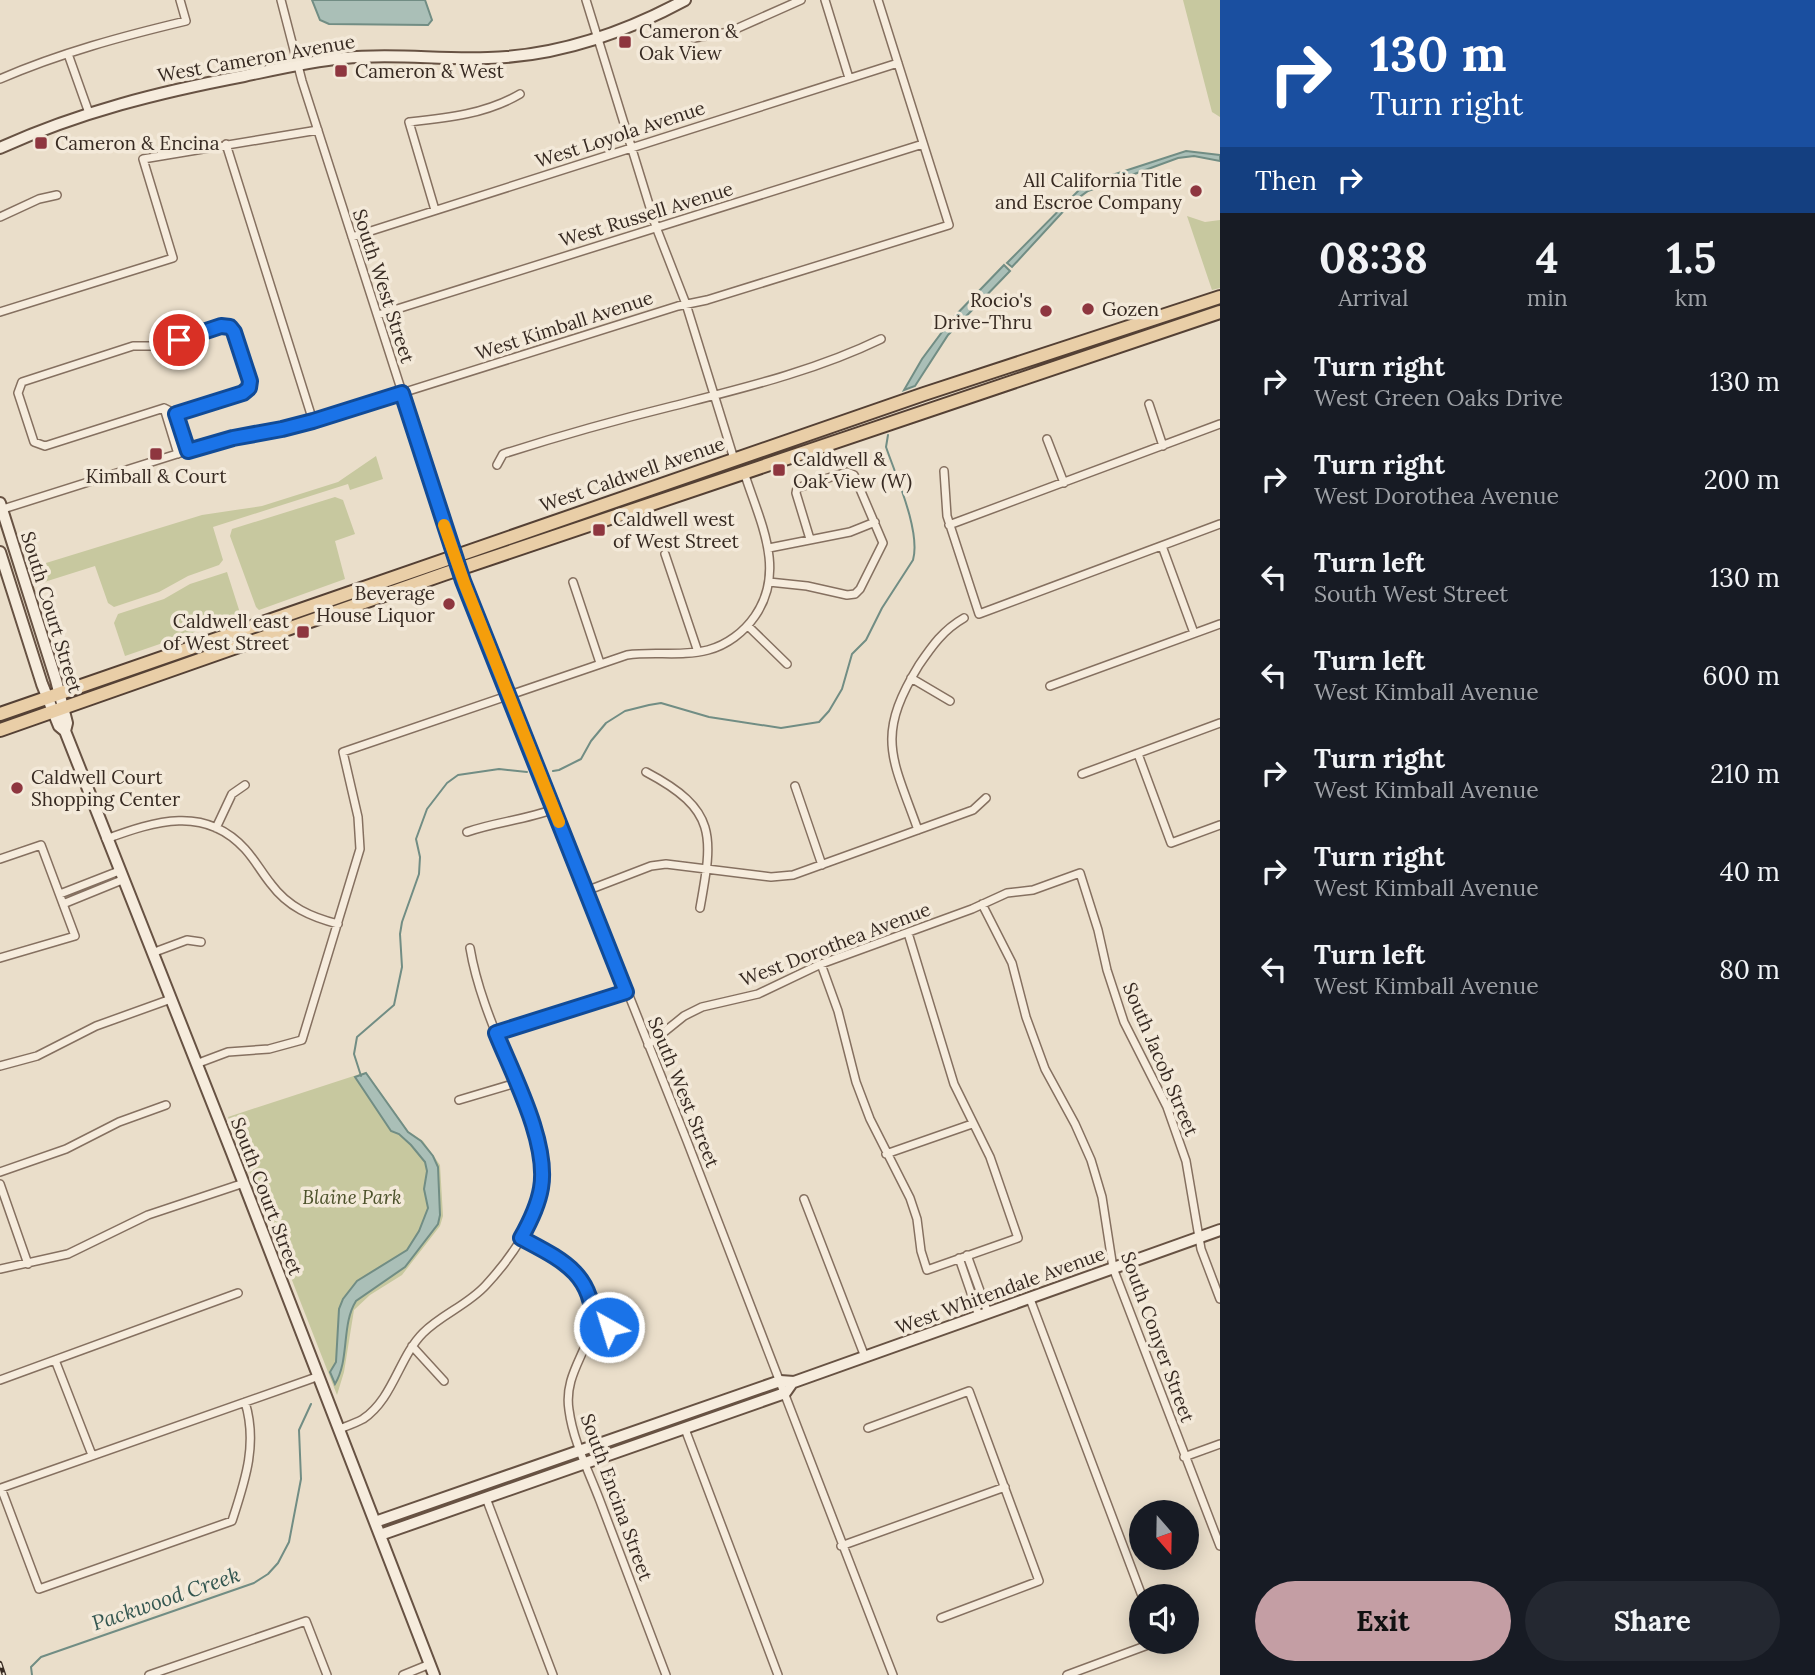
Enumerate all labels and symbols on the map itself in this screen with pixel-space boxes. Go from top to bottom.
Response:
place label: Cameron & Oak View [639,19,739,65]
street label: West Cameron Avenue [155,29,357,87]
marker: Cameron & Oak View [617,34,633,50]
place label: Cameron & West [355,59,505,83]
marker: Cameron & West [333,63,349,79]
street label: West Loyola Avenue [532,95,708,173]
place label: Cameron & Encina [55,131,220,155]
marker: Cameron & Encina [33,135,49,151]
place label: All California Title and Escroe Company [995,168,1182,214]
street label: West Russell Avenue [556,176,736,252]
marker: All California Title and Escroe Company [1188,183,1204,199]
street label: South West Street [348,206,420,367]
street label: West Kimball Avenue [472,285,656,365]
place label: Rocio's Drive-Thru [933,288,1032,334]
place label: Gozen [1102,297,1159,321]
marker: Gozen [1080,301,1096,317]
marker: Rocio's Drive-Thru [1038,303,1054,319]
pin [149,310,209,370]
street label: West Caldwell Avenue [536,431,728,517]
marker: Kimball & Court [148,446,164,462]
place label: Caldwell & Oak View (W) [793,447,912,494]
marker: Caldwell & Oak View (W) [771,462,787,478]
place label: Kimball & Court [85,464,227,488]
place label: Caldwell west of West Street [613,507,740,553]
marker: Caldwell west of West Street [591,522,607,538]
street label: South Court Street [16,529,88,696]
place label: Beverage House Liquor [316,581,436,627]
marker: Beverage House Liquor [441,596,457,612]
place label: Caldwell east of West Street [163,609,290,655]
marker: Caldwell east of West Street [295,624,311,640]
place label: Caldwell Court Shopping Center [31,765,181,811]
marker: Caldwell Court Shopping Center [9,780,25,796]
street label: West Dorothea Avenue [736,897,934,991]
street label: South Jacob Street [1118,979,1204,1140]
street label: South West Street [643,1013,725,1171]
street label: South Court Street [226,1114,308,1279]
park label: Blaine Park [302,1185,402,1209]
street label: West Whitendale Avenue [892,1241,1108,1339]
street label: South Conyer Street [1116,1248,1200,1426]
position arrow [572,1290,646,1364]
street label: South Encina Street [576,1410,659,1584]
north arrow [1129,1500,1199,1570]
water label: Packwood Creek [88,1560,244,1637]

